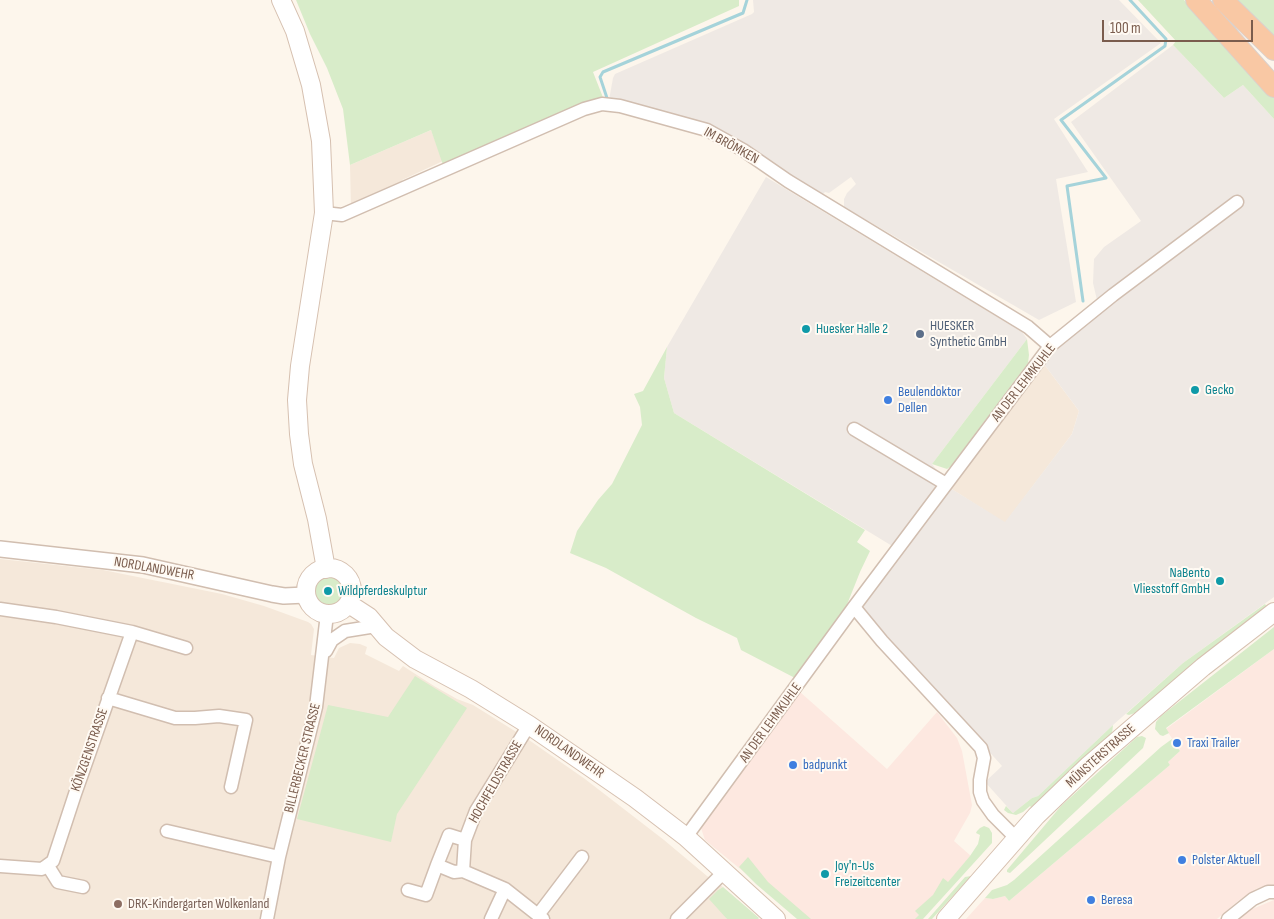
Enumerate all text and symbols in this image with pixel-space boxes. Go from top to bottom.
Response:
scale bar [1104,10,1255,42]
text: 100 m [1110,19,1141,38]
street label: IM BRÖMKEN [701,124,761,168]
place label: HUESKER Synthetic GmbH [930,318,1007,351]
place label: Huesker Halle 2 [816,321,888,337]
marker: Huesker Halle 2 [800,323,812,335]
marker: HUESKER Synthetic GmbH [914,328,926,340]
street label: AN DER LEHMKUHLE [988,341,1060,425]
place label: Gecko [1205,382,1234,398]
place label: Beulendoktor Dellen [898,384,961,417]
marker: Gecko [1189,384,1201,396]
marker: Beulendoktor Dellen [882,394,894,406]
street label: NORDLANDWEHR [113,554,195,584]
place label: NaBento Vliesstoff GmbH [1134,565,1210,598]
marker: NaBento Vliesstoff GmbH [1214,575,1226,587]
place label: Wildpferdeskulptur [338,583,427,599]
marker: Wildpferdeskulptur [322,585,334,597]
street label: AN DER LEHMKUHLE [736,680,806,766]
street label: BILLERBECKER STRASSE [281,701,325,815]
street label: KÖNZGENSTRASSE [68,706,112,794]
street label: MÜNSTERSTRASSE [1063,720,1139,792]
street label: NORDLANDWEHR [531,722,607,782]
place label: Traxi Trailer [1187,735,1240,751]
marker: Traxi Trailer [1171,737,1183,749]
street label: HOCHFELDSTRASSE [466,738,526,826]
place label: badpunkt [803,757,847,773]
marker: badpunkt [787,759,799,771]
place label: Polster Aktuell [1192,852,1260,868]
marker: Polster Aktuell [1176,854,1188,866]
place label: Joy'n-Us Freizeitcenter [835,858,901,890]
marker: Joy'n-Us Freizeitcenter [819,868,831,880]
place label: Beresa [1101,892,1133,908]
marker: Beresa [1085,894,1097,906]
place label: DRK-Kindergarten Wolkenland [128,896,269,912]
marker: DRK-Kindergarten Wolkenland [112,898,124,910]

